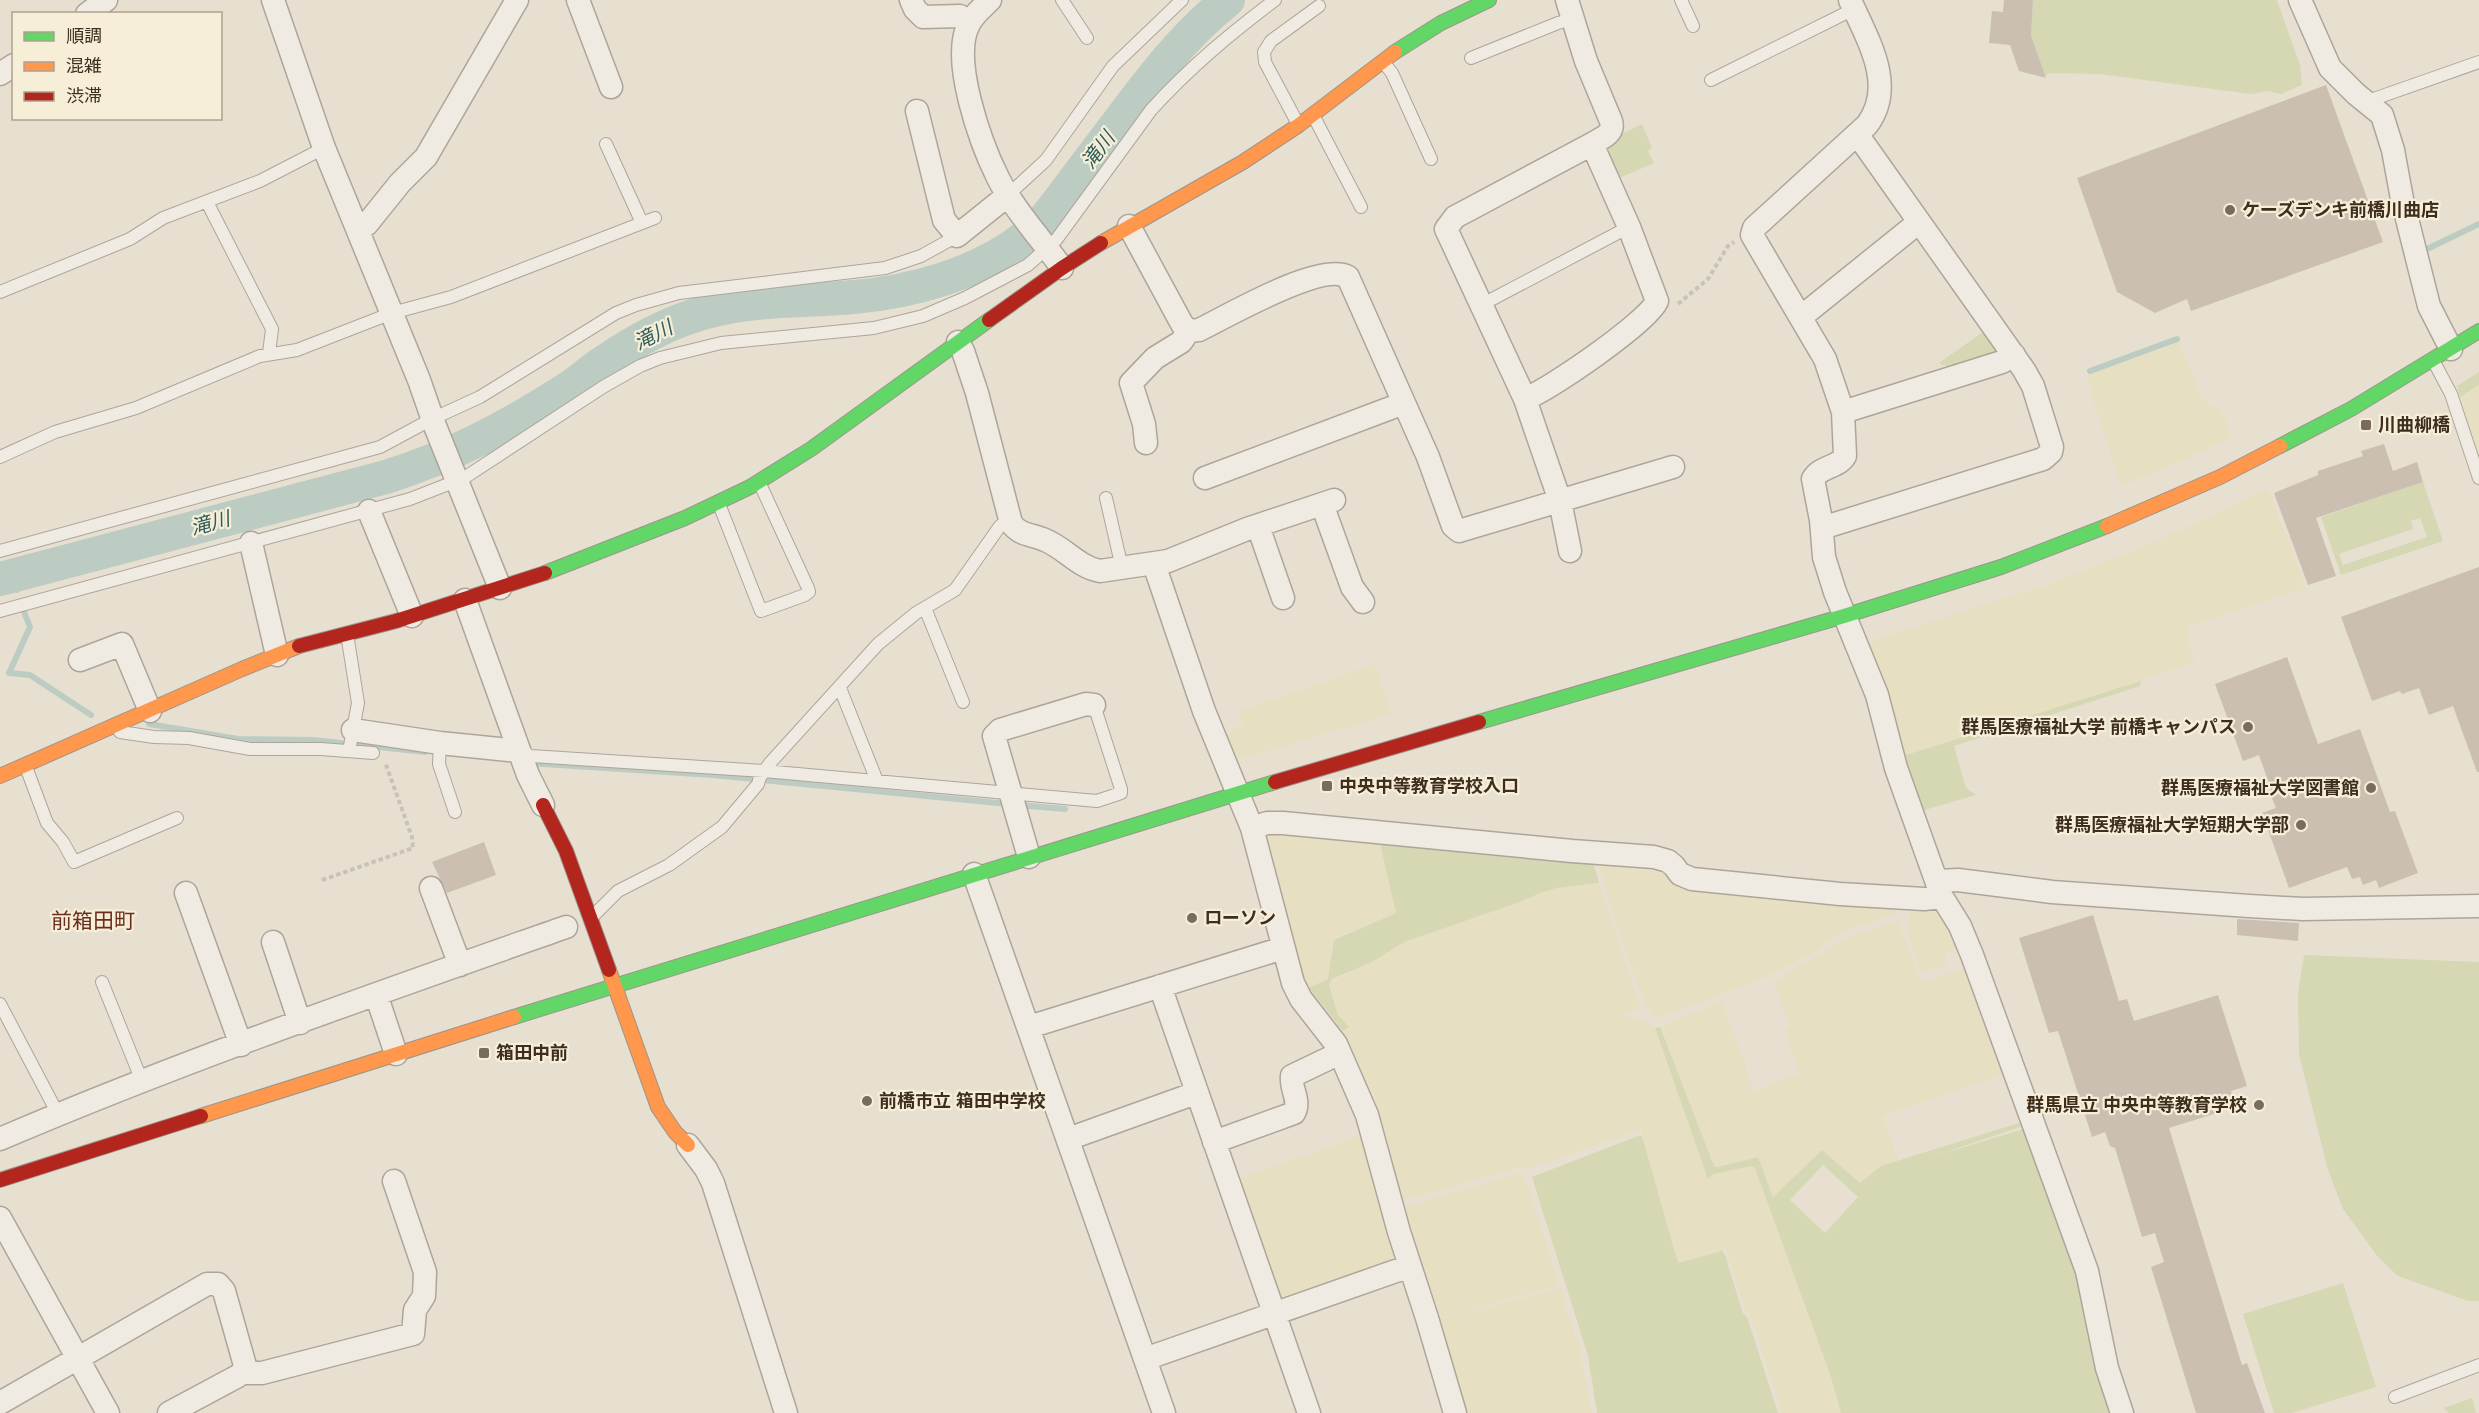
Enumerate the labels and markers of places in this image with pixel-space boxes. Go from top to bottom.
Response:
place label: ケーズデンキ前橋川曲店 [2242,198,2439,221]
marker: ケーズデンキ前橋川曲店 [2223,203,2237,217]
place label: 川曲柳橋 [2378,413,2450,436]
marker: 川曲柳橋 [2359,418,2373,432]
place label: 群馬医療福祉大学 前橋キャンパス [1961,715,2236,738]
marker: 群馬医療福祉大学 前橋キャンパス [2241,720,2255,734]
place label: 中央中等教育学校入口 [1339,774,1519,797]
place label: 群馬医療福祉大学図書館 [2161,776,2359,799]
marker: 中央中等教育学校入口 [1320,779,1334,793]
marker: 群馬医療福祉大学図書館 [2364,781,2378,795]
place label: 群馬医療福祉大学短期大学部 [2055,813,2289,836]
marker: 群馬医療福祉大学短期大学部 [2294,818,2308,832]
place label: ローソン [1204,906,1276,929]
marker: ローソン [1185,911,1199,925]
place label: 箱田中前 [496,1041,568,1064]
marker: 箱田中前 [477,1046,491,1060]
place label: 前橋市立 箱田中学校 [879,1089,1046,1112]
place label: 群馬県立 中央中等教育学校 [2026,1093,2247,1116]
marker: 前橋市立 箱田中学校 [860,1094,874,1108]
marker: 群馬県立 中央中等教育学校 [2252,1098,2266,1112]

